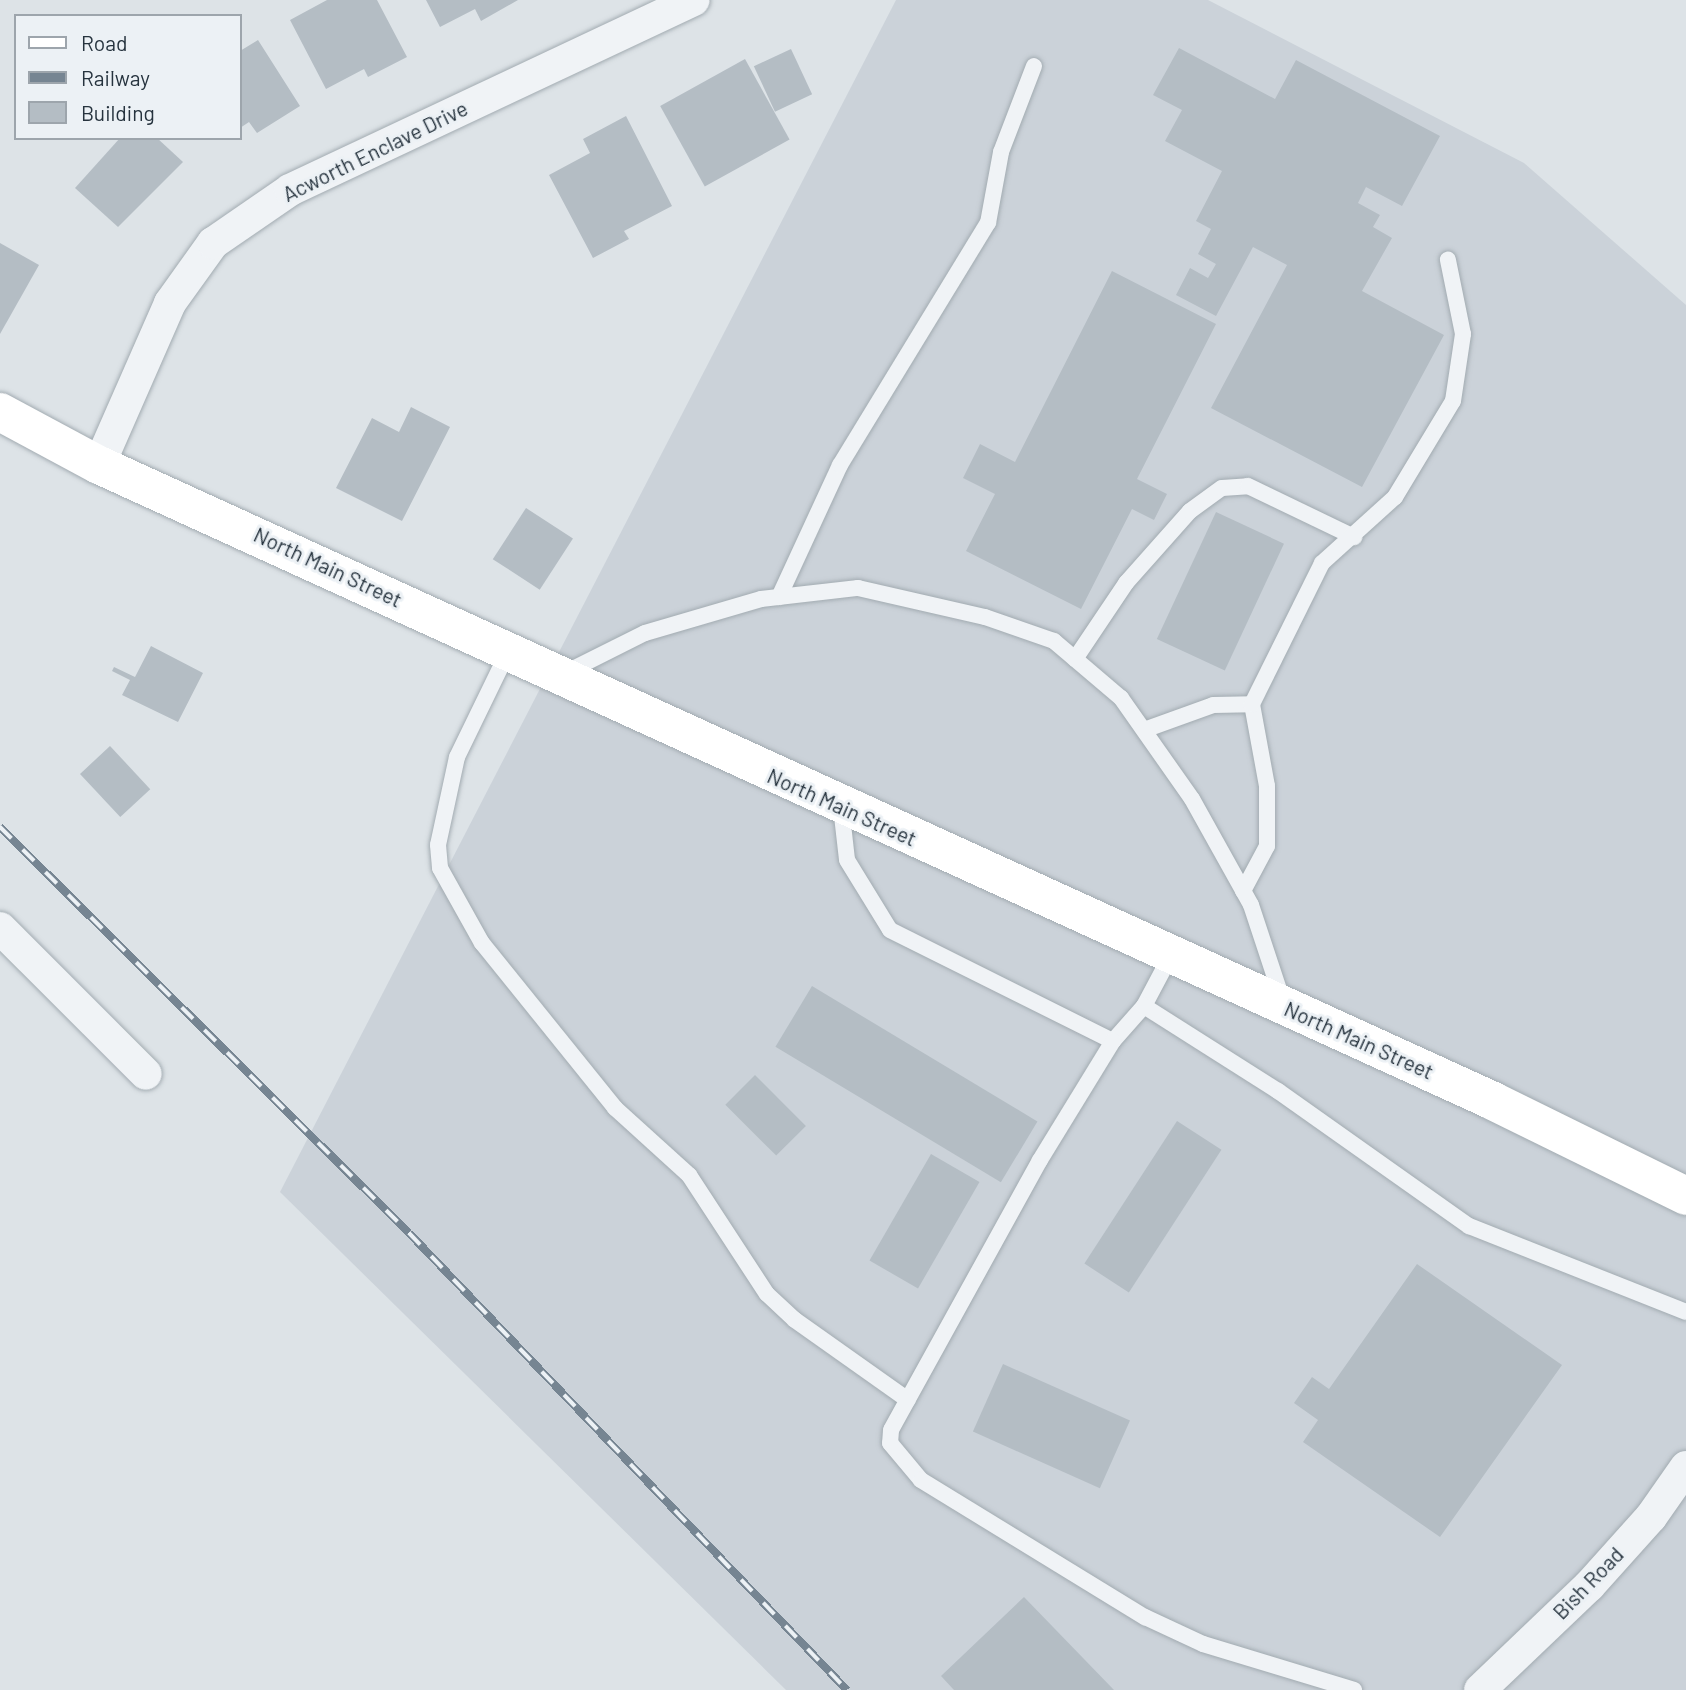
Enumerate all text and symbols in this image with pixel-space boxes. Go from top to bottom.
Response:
legend [14,14,242,140]
text: Road [81,30,127,55]
text: Railway [81,65,150,90]
street label: Acworth Enclave Drive [278,95,472,207]
text: Building [81,100,155,125]
street label: North Main Street [250,522,406,612]
street label: North Main Street [763,763,921,851]
street label: North Main Street [1280,996,1438,1084]
street label: Bish Road [1547,1542,1629,1624]

